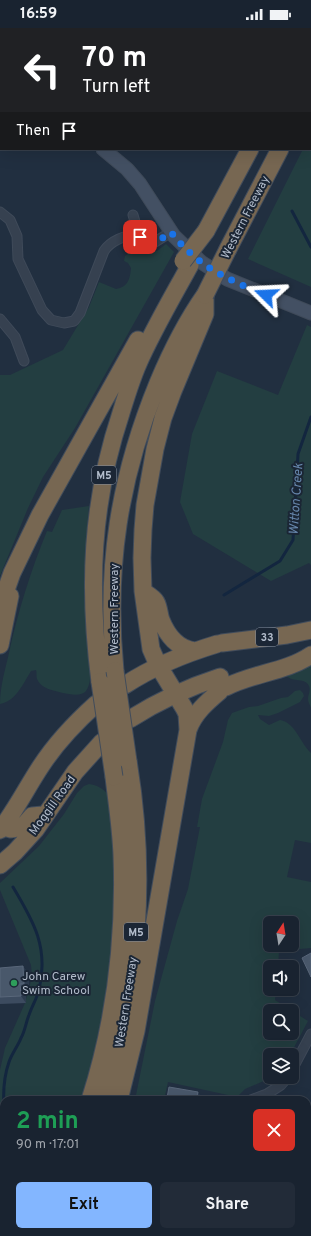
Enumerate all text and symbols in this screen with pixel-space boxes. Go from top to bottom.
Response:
text: 16:59 [20,5,57,24]
text: 70 m [82,41,147,77]
icon: left [16,44,68,96]
text: Turn left [82,76,150,99]
icon: arrive [58,120,80,142]
text: Then [16,122,50,141]
street label: Western Freeway [218,173,274,262]
pin [123,220,157,254]
icon: arrive [129,226,151,248]
position arrow [245,274,287,316]
water label: Witton Creek [287,462,308,536]
road number: M5 [92,466,116,484]
street label: Western Freeway [107,563,123,655]
road number: 33 [256,628,278,646]
street label: Moggill Road [26,773,80,839]
north arrow [263,916,299,952]
map controls [263,916,299,1084]
road number: M5 [124,923,148,941]
street label: Western Freeway [112,956,142,1048]
button: sound [263,960,299,996]
place label: John Carew Swim School [22,969,90,999]
marker: John Carew Swim School [9,978,19,988]
button: search [263,1004,299,1040]
button: layers [263,1048,299,1084]
text: 2 min [16,1107,79,1137]
button: close [253,1109,295,1151]
text: 90 m · 17:01 [16,1137,79,1153]
button: Exit [16,1182,152,1228]
button: Share [160,1182,295,1228]

